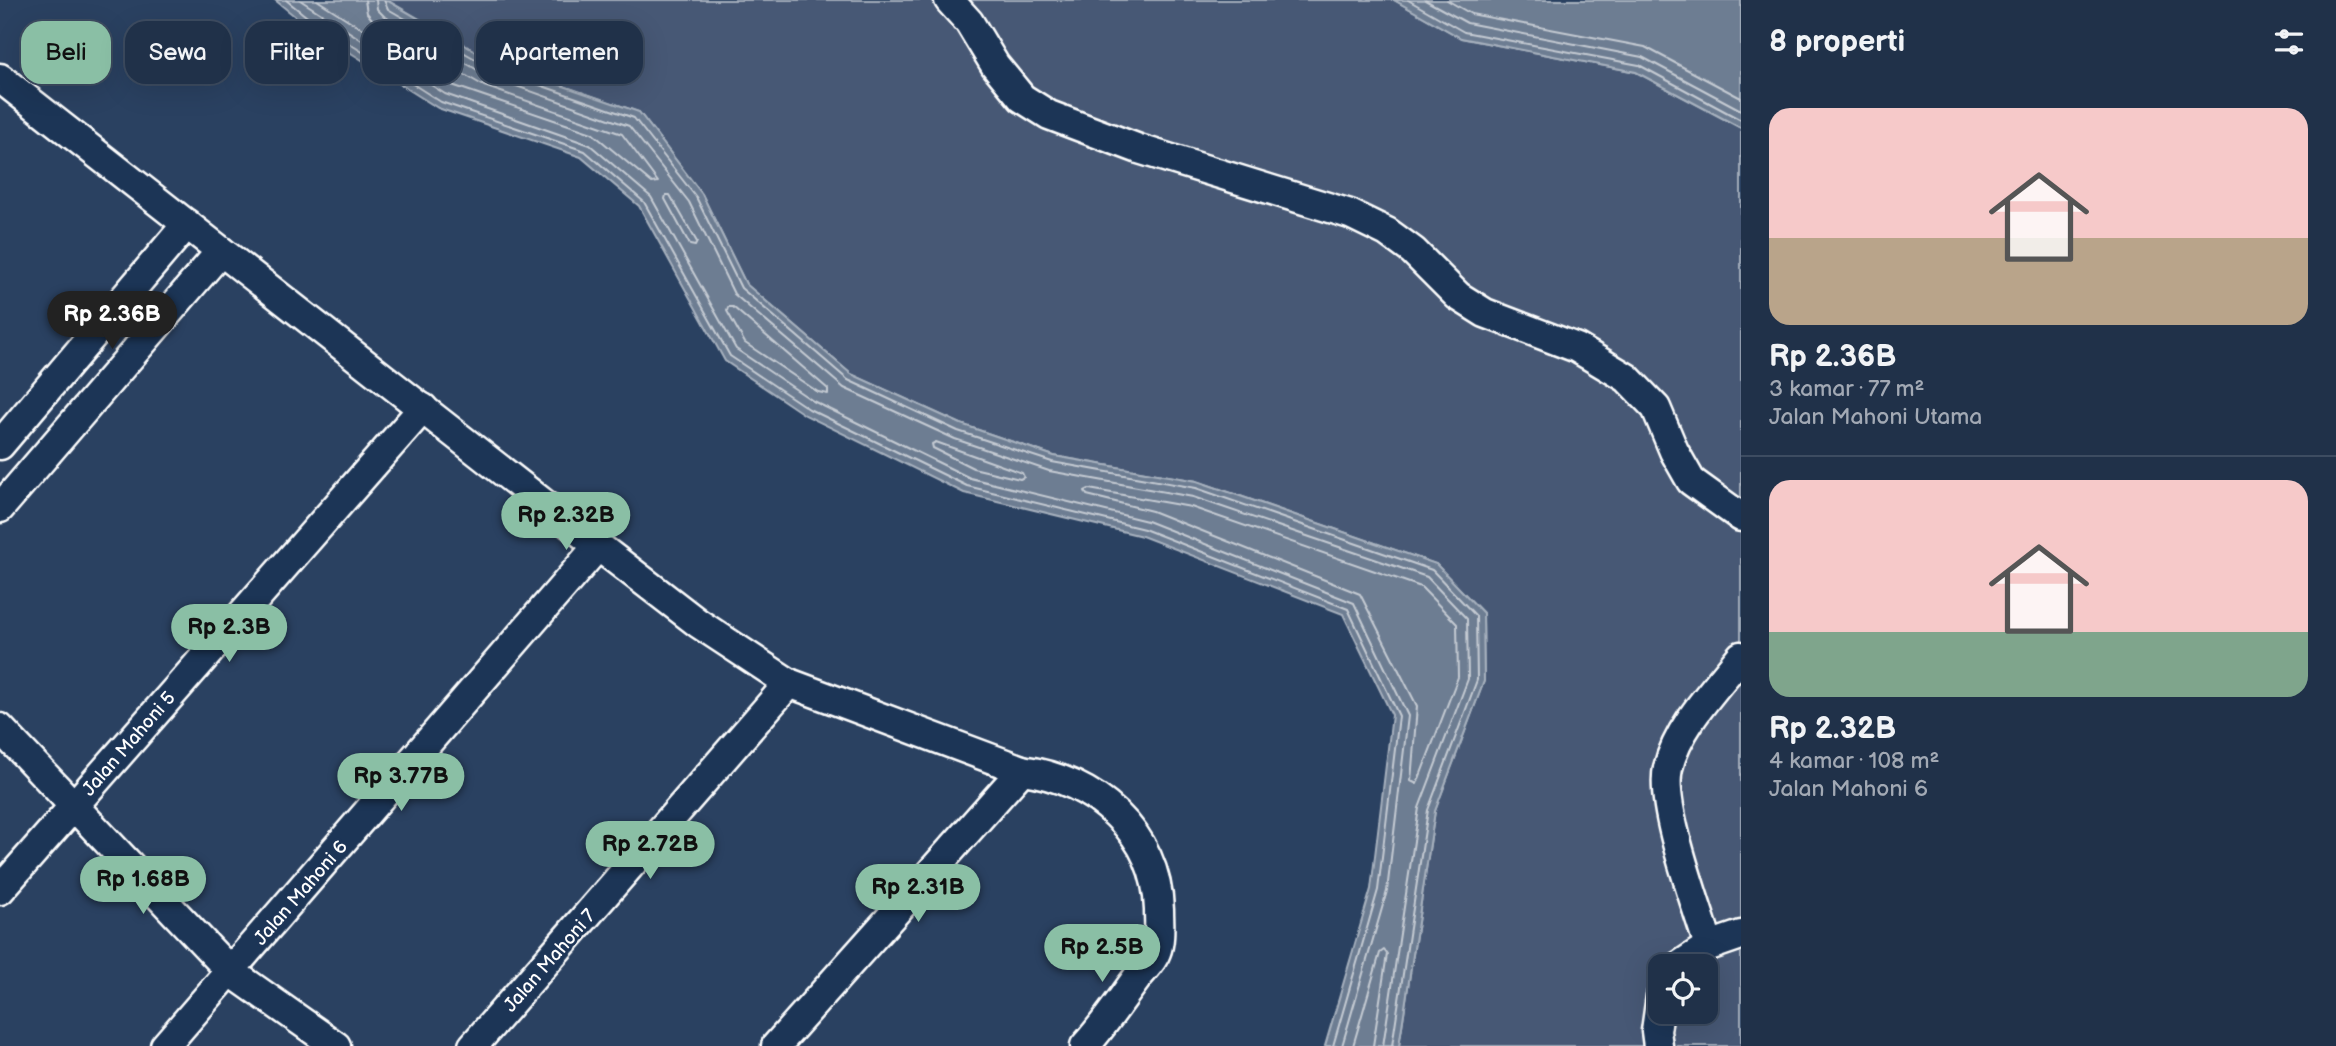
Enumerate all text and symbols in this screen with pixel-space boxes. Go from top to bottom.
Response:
chip: Beli [21,21,111,84]
chip: Sewa [125,21,231,84]
chip: Filter [245,21,348,84]
chip: Baru [362,21,462,84]
chip: Apartemen [476,21,643,84]
icon: filters [2270,23,2308,61]
text: 8 properti [1769,24,1905,60]
icon: home [1976,154,2102,280]
pin: Rp 2.36B [40,292,184,351]
text: Rp 2.36B [63,300,161,328]
text: Rp 2.36B [1769,339,1896,375]
text: 3 kamar · 77 m² [1769,375,1924,403]
text: Jalan Mahoni Utama [1769,403,1982,431]
pin: Rp 2.32B [494,492,638,552]
text: Rp 2.32B [517,501,615,529]
icon: home [1976,526,2102,652]
pin: Rp 2.3B [164,604,294,664]
text: Rp 2.3B [187,613,271,641]
street label: Jalan Mahoni 5 [78,687,181,801]
text: Rp 2.32B [1769,711,1896,747]
text: 4 kamar · 108 m² [1769,747,1939,775]
pin: Rp 3.77B [329,754,473,813]
text: Rp 3.77B [353,762,449,790]
text: Jalan Mahoni 6 [1769,775,1928,803]
pin: Rp 2.72B [578,822,722,881]
text: Rp 2.72B [602,830,698,858]
street label: Jalan Mahoni 6 [249,836,353,950]
pin: Rp 1.68B [71,856,215,916]
pin: Rp 2.31B [846,864,990,924]
text: Rp 1.68B [96,865,190,893]
text: Rp 2.31B [871,873,965,901]
street label: Jalan Mahoni 7 [499,904,601,1017]
pin: Rp 2.5B [1037,925,1167,984]
text: Rp 2.5B [1060,933,1144,961]
map controls [1648,954,1718,1024]
button: locate [1648,954,1718,1024]

